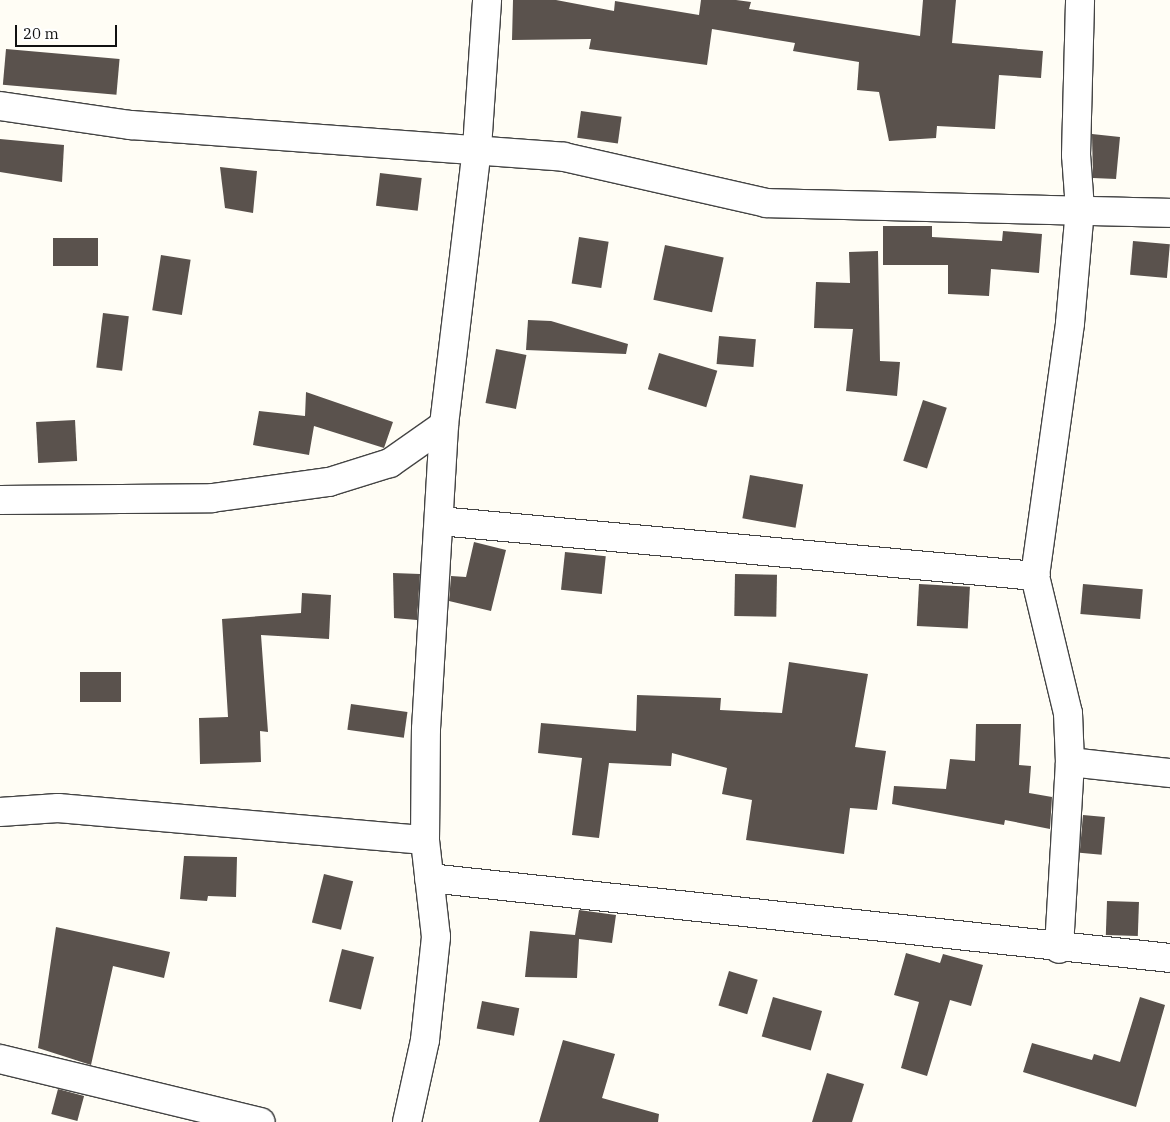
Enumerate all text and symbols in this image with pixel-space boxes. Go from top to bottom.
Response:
scale bar [18,15,120,47]
text: 20 m [23,24,59,43]

